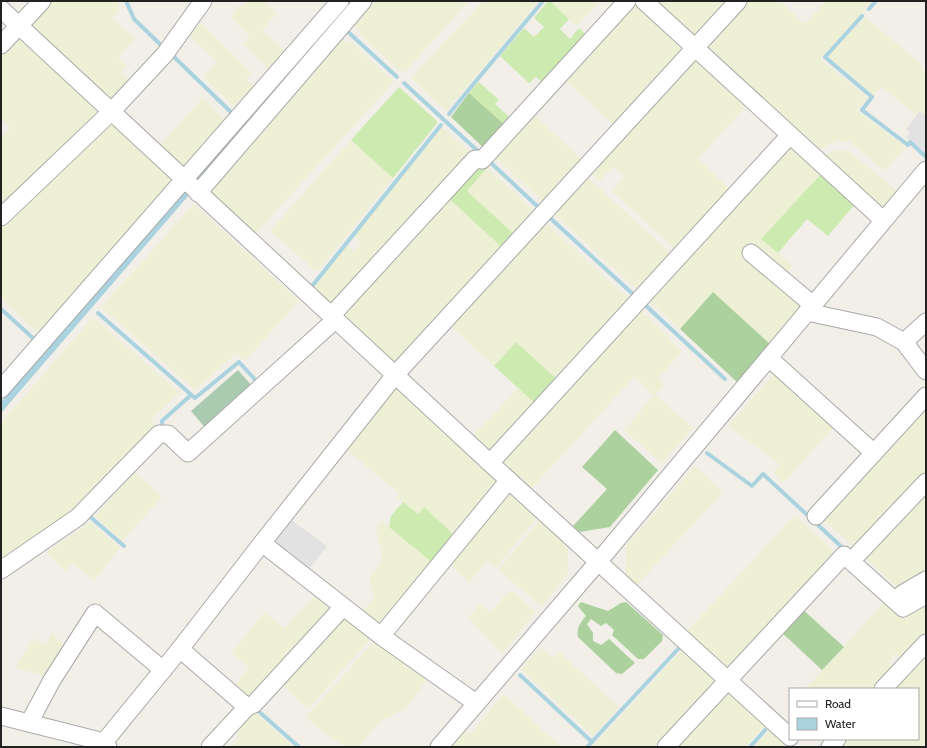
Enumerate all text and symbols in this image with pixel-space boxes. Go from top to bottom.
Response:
legend [789,688,919,740]
text: Road [825,696,851,711]
text: Water [825,716,856,731]

